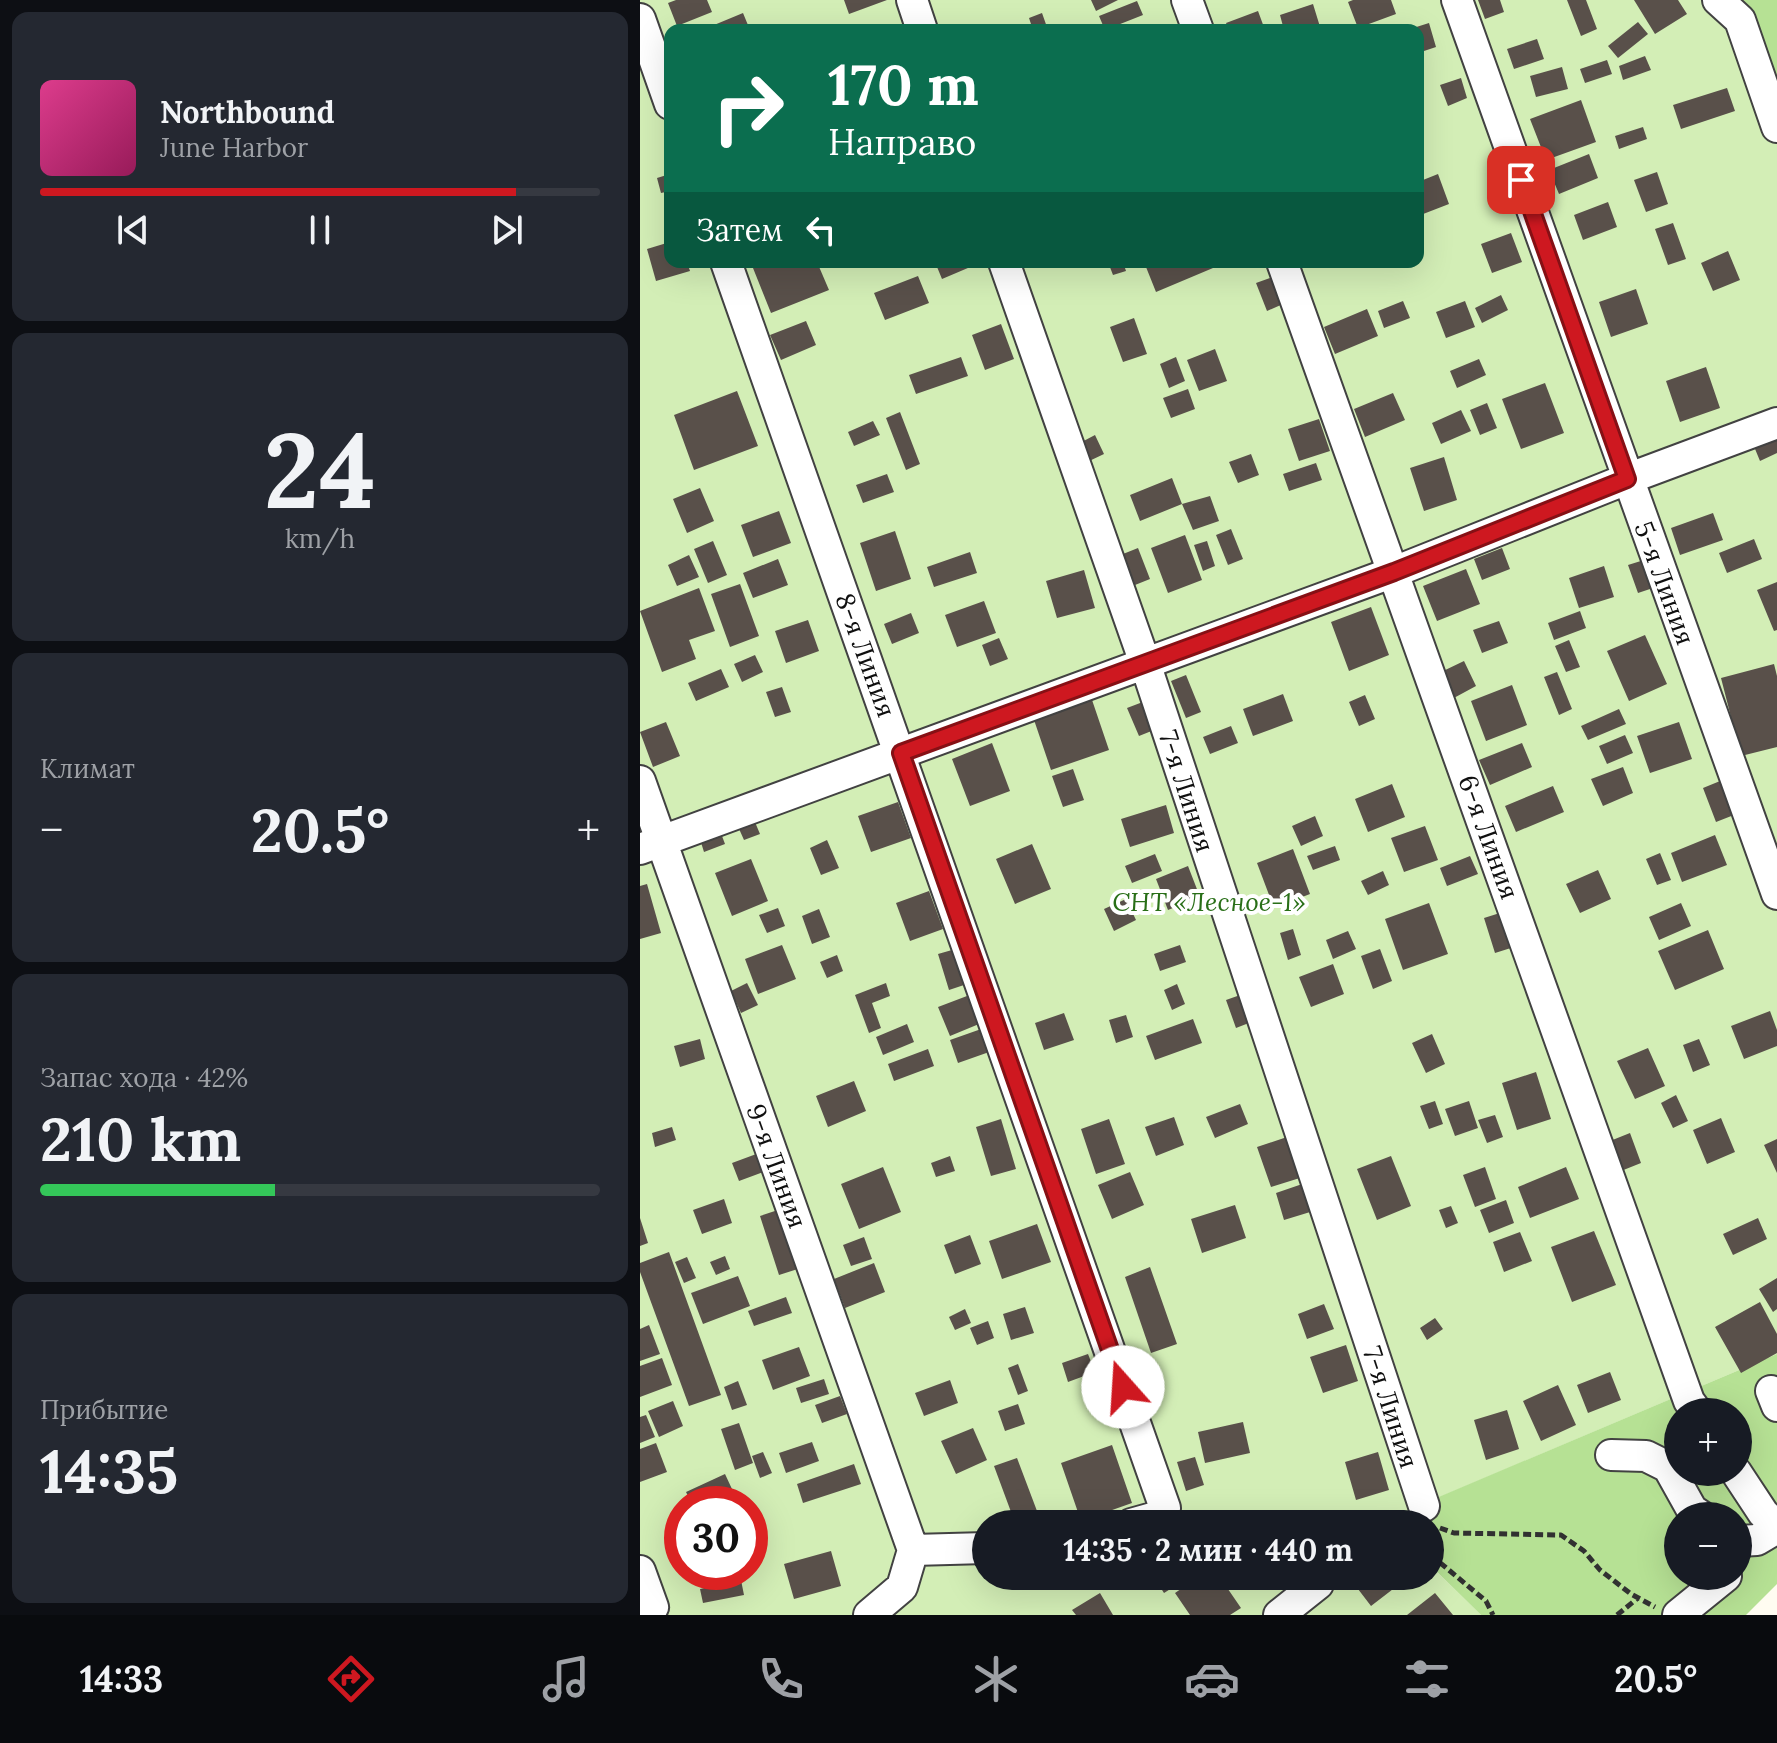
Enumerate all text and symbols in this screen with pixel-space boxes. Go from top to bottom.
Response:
text: 170 m [828,49,979,120]
icon: right [696,56,800,160]
text: Northbound [160,93,335,131]
text: Направо [828,119,976,165]
text: June Harbor [160,131,308,164]
pin [1487,146,1555,214]
icon: arrive [1499,158,1543,202]
icon: previous [111,208,155,252]
icon: pause [298,208,342,252]
icon: next [485,208,529,252]
icon: left [799,208,843,252]
text: Затем [696,211,783,249]
text: 24 [264,403,376,536]
street label: 5-я Линия [1627,517,1703,649]
text: km/h [285,522,355,555]
street label: 8-я Линия [828,589,904,721]
street label: 7-я Линия [1152,726,1222,856]
text: Климат [40,752,135,785]
street label: 6-я Линия [1451,770,1527,904]
text: 20.5° [251,792,389,868]
text: − [40,802,63,858]
text: + [577,802,600,858]
park label: СНТ «Лесное-1» [1112,885,1306,918]
text: Запас хода · 42% [40,1061,248,1094]
street label: 9-я Линия [739,1099,815,1233]
text: 210 km [40,1101,241,1177]
street label: 7-я Линия [1356,1342,1426,1472]
position arrow [1081,1345,1165,1429]
text: Прибытие [40,1393,168,1426]
map controls [1664,1398,1752,1590]
button: + [1664,1398,1752,1486]
text: 14:35 [40,1433,178,1509]
speed limit sign: 30 [664,1486,768,1590]
button: − [1664,1502,1752,1590]
text: 14:35 · 2 мин · 440 m [1063,1531,1353,1569]
icon: directions [323,1651,379,1707]
icon: music [538,1651,594,1707]
icon: phone [753,1651,809,1707]
icon: climate [968,1651,1024,1707]
icon: car [1184,1651,1240,1707]
icon: filters [1399,1651,1455,1707]
text: 14:33 [80,1656,163,1702]
text: 20.5° [1614,1656,1697,1702]

